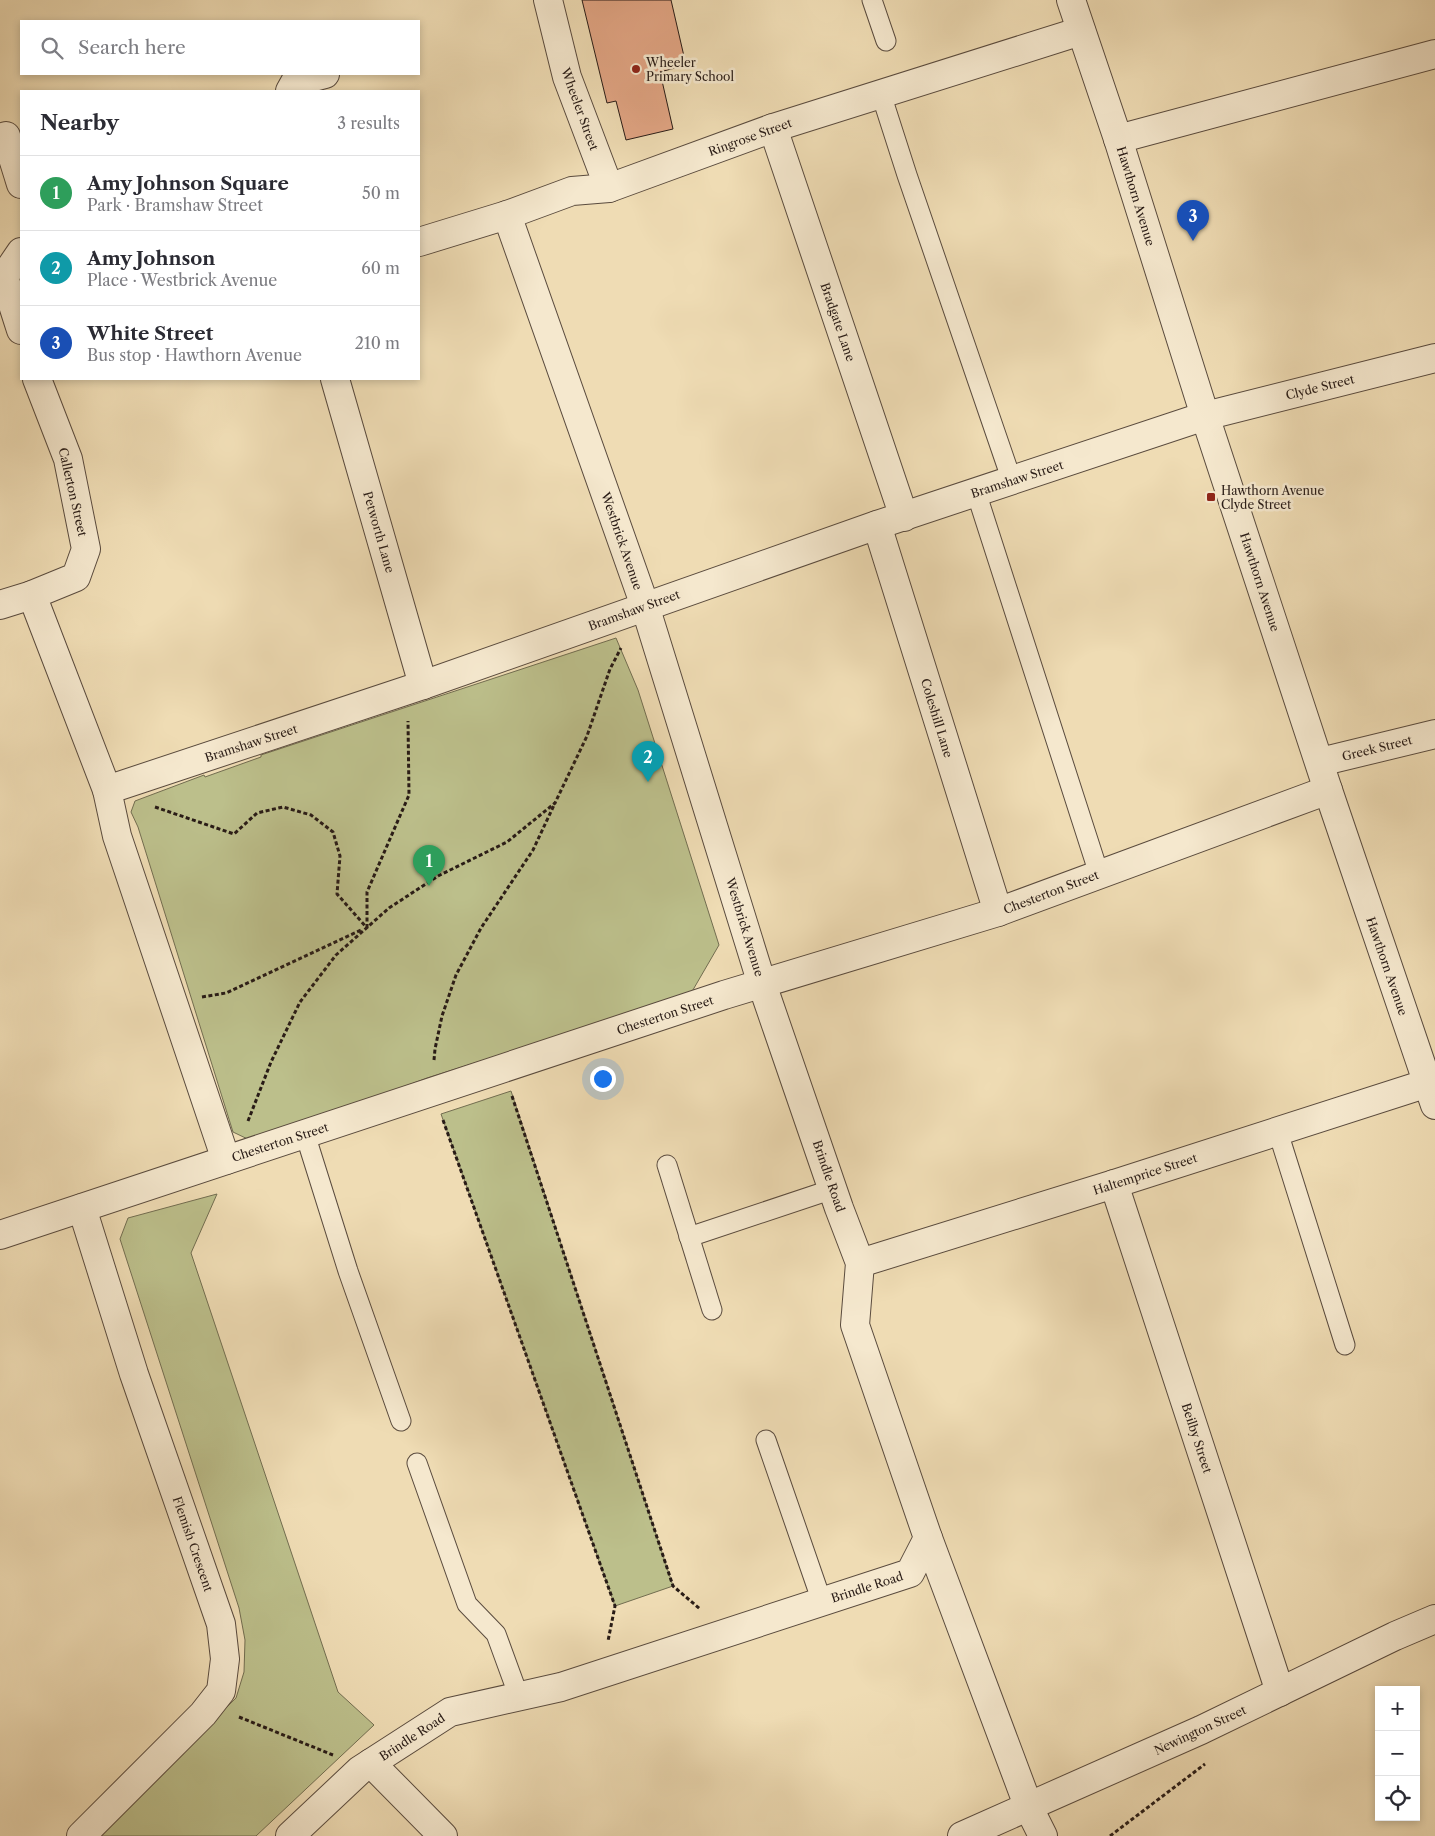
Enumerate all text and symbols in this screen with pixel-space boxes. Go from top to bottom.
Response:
search box [20,20,420,75]
icon: search [38,34,66,62]
text: Search here [78,36,186,59]
place label: Wheeler Primary School [645,55,734,84]
marker: Wheeler Primary School [630,63,642,75]
street label: Wheeler Street [558,65,602,153]
text: Nearby [40,110,119,135]
text: 3 results [337,113,400,133]
street label: Ringrose Street [706,115,794,159]
street label: Hawthorn Avenue [1114,144,1158,248]
text: Amy Johnson Square [87,172,289,195]
text: 1 [52,183,60,203]
text: 50 m [362,183,400,203]
text: Park · Bramshaw Street [87,195,263,215]
pin: 3 [1177,200,1209,241]
text: Amy Johnson [87,247,215,270]
text: 2 [51,258,61,278]
text: 60 m [361,258,400,278]
text: Place · Westbrick Avenue [87,270,277,290]
street label: Bradgate Lane [818,281,859,364]
text: White Street [87,322,213,345]
text: 3 [51,333,61,353]
text: 210 m [355,333,400,353]
text: Bus stop · Hawthorn Avenue [87,345,302,365]
street label: Clyde Street [1284,371,1357,403]
street label: Callerton Street [55,446,91,539]
street label: Bramshaw Street [969,457,1066,501]
place label: Hawthorn Avenue Clyde Street [1221,483,1324,512]
street label: Westbrick Avenue [598,489,646,592]
street label: Petworth Lane [360,490,398,575]
marker: Hawthorn Avenue Clyde Street [1205,491,1217,503]
street label: Hawthorn Avenue [1237,531,1283,634]
street label: Bramshaw Street [586,586,683,634]
street label: Coleshill Lane [918,677,956,760]
street label: Bramshaw Street [203,721,300,765]
street label: Greek Street [1340,732,1414,764]
pin: 2 [632,741,664,782]
pin: 1 [413,845,445,886]
street label: Chesterton Street [1001,867,1102,917]
street label: Westbrick Avenue [723,875,767,978]
street label: Hawthorn Avenue [1363,915,1411,1017]
street label: Chesterton Street [615,992,716,1038]
your location [590,1066,616,1092]
street label: Chesterton Street [230,1119,331,1165]
street label: Brindle Road [810,1138,849,1215]
street label: Haltemprice Street [1091,1150,1200,1198]
street label: Beilby Street [1179,1401,1216,1476]
street label: Flemish Crescent [170,1494,217,1594]
street label: Brindle Road [829,1568,906,1606]
map controls [1375,1686,1420,1821]
button: + [1375,1686,1420,1731]
street label: Newington Street [1152,1702,1249,1758]
street label: Brindle Road [376,1710,448,1764]
button: − [1375,1731,1420,1776]
button: locate [1375,1776,1420,1821]

